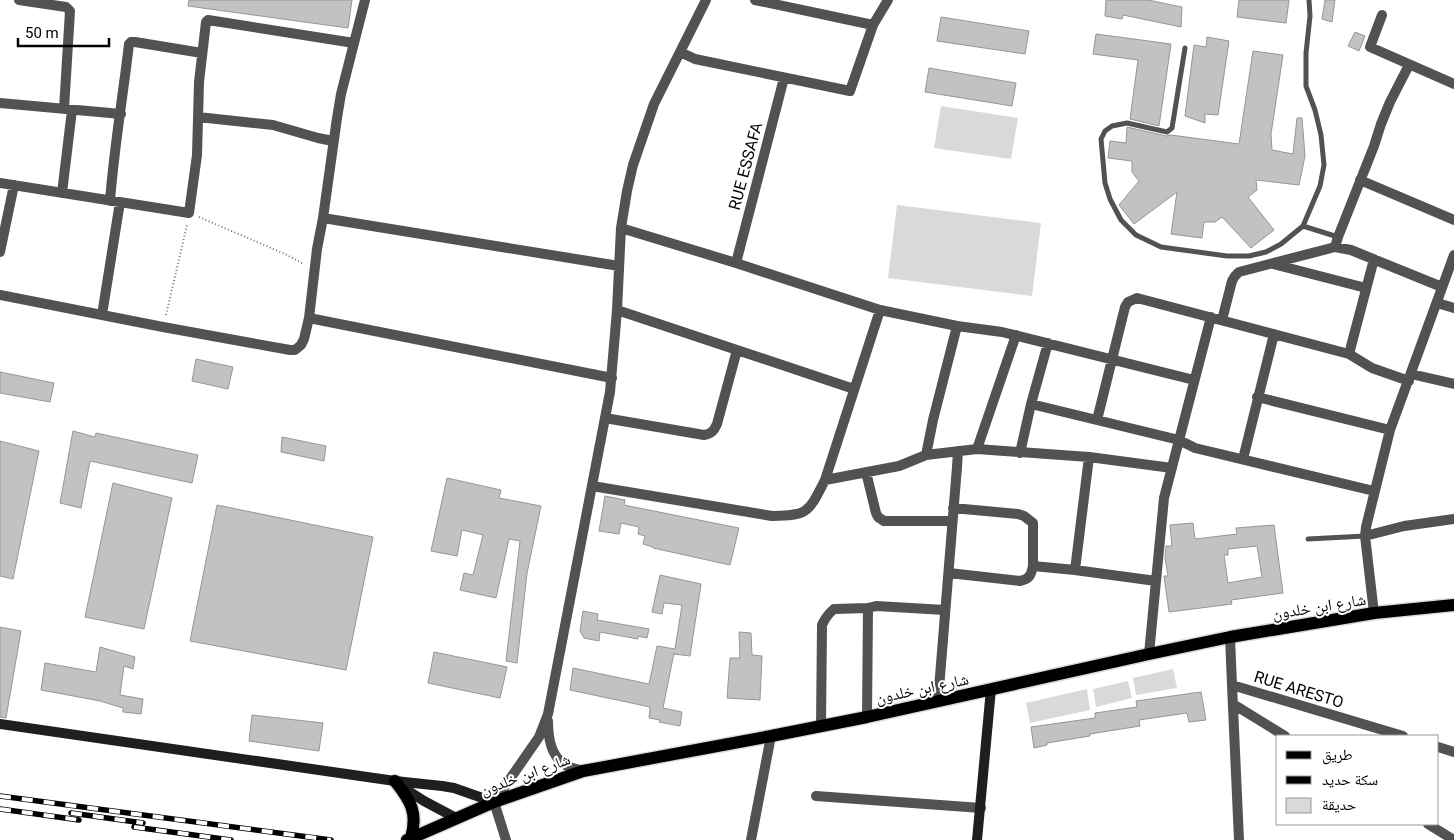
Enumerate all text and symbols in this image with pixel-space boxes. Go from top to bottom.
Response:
scale bar [18,15,109,47]
text: 50 m [25,24,59,42]
street label: RUE ESSAFA [725,120,766,212]
street label: شارع ابن خلدون [1271,590,1367,624]
street label: RUE ARESTO [1252,667,1346,712]
street label: شارع ابن خلدون [874,669,970,709]
legend [1276,735,1439,825]
text: طريق [1322,746,1353,765]
street label: شارع ابن خلدون [478,749,573,800]
text: سكة حديد [1322,771,1378,789]
text: حديقة [1322,796,1357,814]

